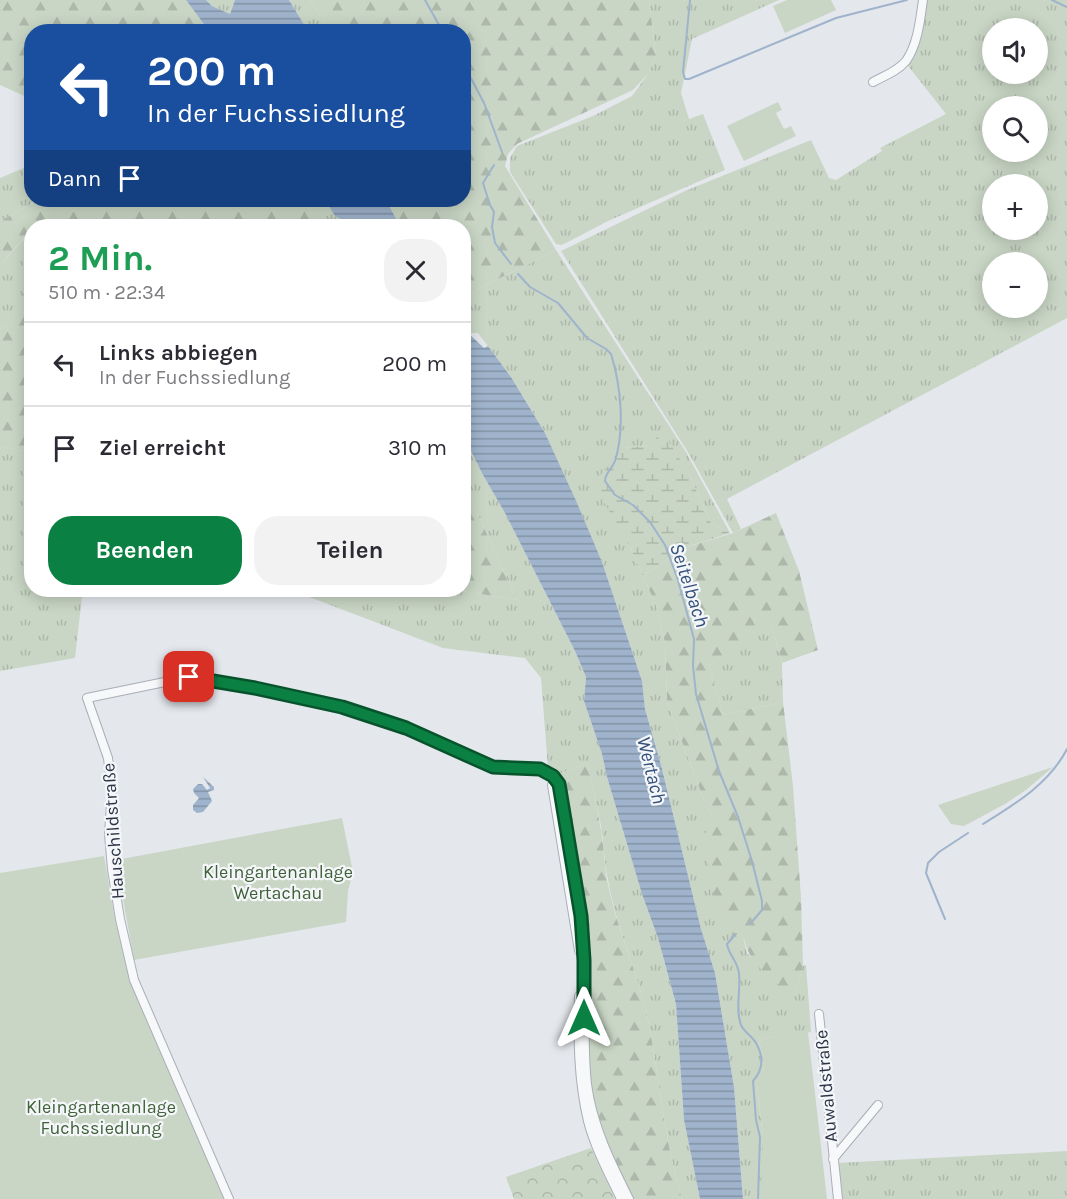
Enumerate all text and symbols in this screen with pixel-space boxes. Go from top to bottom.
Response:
map controls [982,18,1048,318]
button: sound [982,18,1048,84]
text: 200 m [147,46,276,96]
icon: left [48,48,126,126]
button: search [982,96,1048,162]
text: In der Fuchssiedlung [147,97,405,129]
icon: arrive [113,162,146,195]
text: Dann [48,166,101,192]
button: + [982,174,1048,240]
text: 2 Min. [48,237,152,279]
button: close [384,239,447,302]
button: − [982,252,1048,318]
text: 510 m · 22:34 [48,281,165,304]
text: Links abbiegen [99,340,258,366]
icon: left [48,348,81,381]
text: 200 m [382,351,447,377]
text: In der Fuchssiedlung [99,366,290,389]
icon: arrive [48,432,81,465]
text: Ziel erreicht [99,435,226,461]
text: 310 m [388,435,447,461]
button: Beenden [48,516,242,585]
button: Teilen [254,516,447,585]
water label: Seitelbach [665,540,714,630]
pin [163,651,214,702]
icon: arrive [172,660,205,693]
water label: Wertach [632,734,671,806]
street label: Hauschildstraße [97,762,129,900]
park label: Kleingartenanlage Wertachau [203,861,353,904]
position arrow [552,986,616,1050]
street label: Auwaldstraße [810,1029,842,1143]
park label: Kleingartenanlage Fuchssiedlung [26,1096,176,1139]

